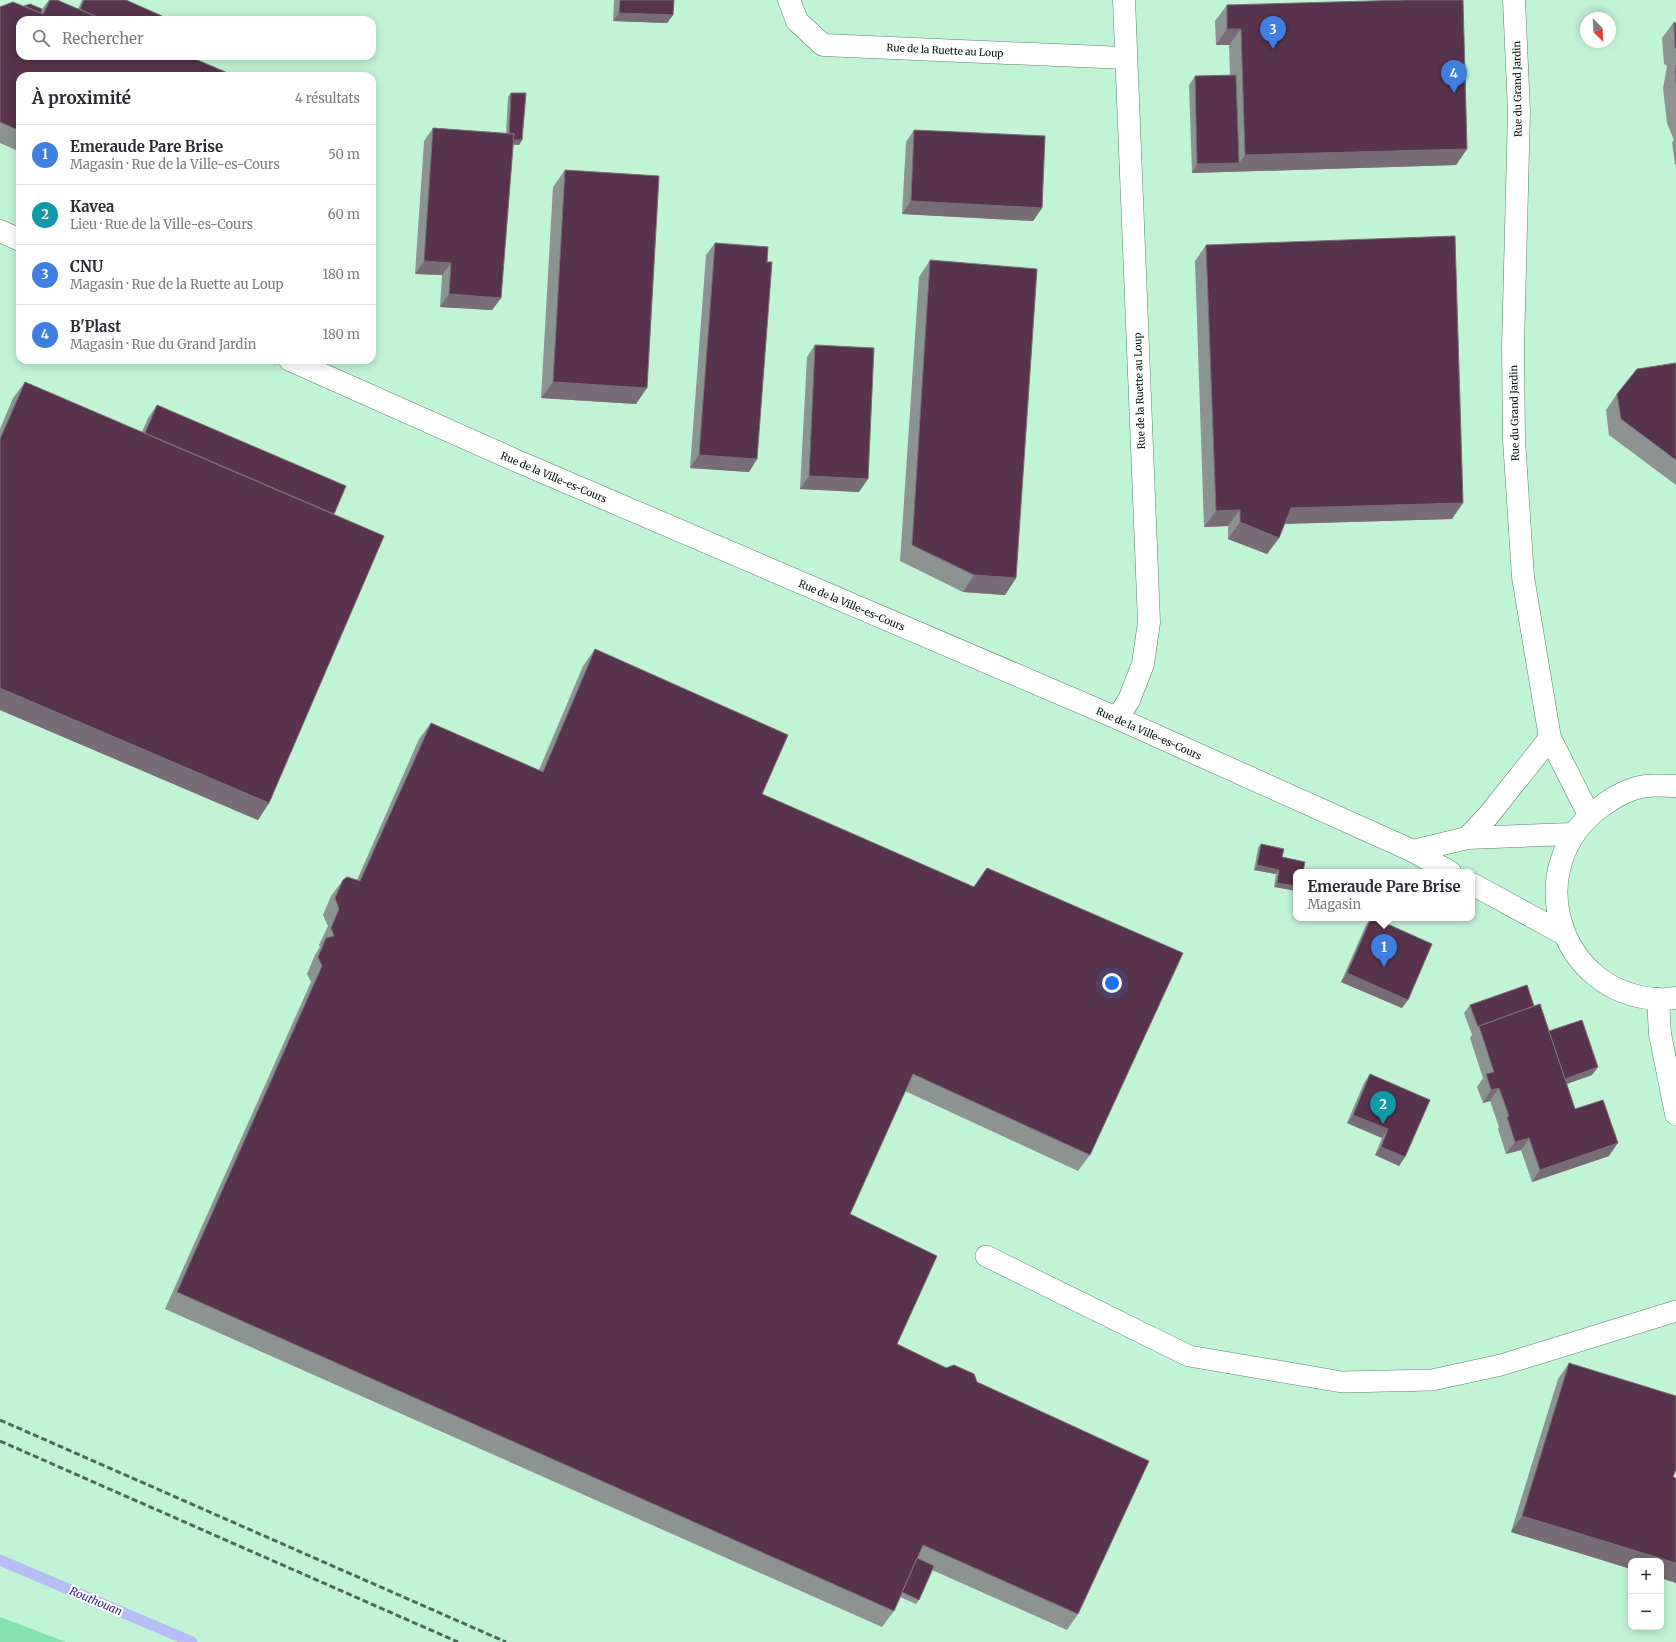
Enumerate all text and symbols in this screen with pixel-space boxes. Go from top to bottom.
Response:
north arrow [1580,12,1616,48]
search box [16,16,376,60]
pin: 3 [1260,16,1286,49]
icon: search [30,27,52,49]
text: Rechercher [62,29,144,48]
street label: Rue du Grand Jardin [1510,40,1525,137]
street label: Rue de la Ruette au Loup [886,41,1004,60]
pin: 4 [1441,60,1467,93]
text: À proximité [32,87,131,109]
text: 4 résultats [295,90,360,107]
text: Emeraude Pare Brise [70,137,223,156]
text: 1 [42,146,48,163]
text: 50 m [328,146,360,163]
text: Magasin · Rue de la Ville-es-Cours [70,156,280,173]
text: Kavea [70,197,114,216]
text: 2 [41,206,49,223]
text: 60 m [328,206,360,223]
text: Lieu · Rue de la Ville-es-Cours [70,216,253,233]
text: CNU [70,257,103,276]
text: 3 [41,266,49,283]
text: 180 m [322,266,360,283]
text: Magasin · Rue de la Ruette au Loup [70,276,284,293]
text: B'Plast [70,317,121,336]
text: 4 [41,326,49,343]
text: 180 m [322,326,360,343]
street label: Rue de la Ruette au Loup [1131,332,1148,450]
text: Magasin · Rue du Grand Jardin [70,336,256,353]
street label: Rue du Grand Jardin [1507,364,1522,461]
street label: Rue de la Ville-es-Cours [499,449,609,506]
street label: Rue de la Ville-es-Cours [797,577,907,634]
street label: Rue de la Ville-es-Cours [1094,704,1204,763]
popup [1293,869,1475,921]
text: Emeraude Pare Brise [1307,877,1461,896]
text: Magasin [1307,896,1361,913]
pin: 1 [1371,934,1397,967]
your location [1102,973,1122,993]
pin: 2 [1370,1091,1396,1124]
map controls [1628,1558,1664,1630]
button: + [1628,1558,1664,1594]
water label: Routhouan [68,1584,125,1618]
button: − [1628,1594,1664,1630]

